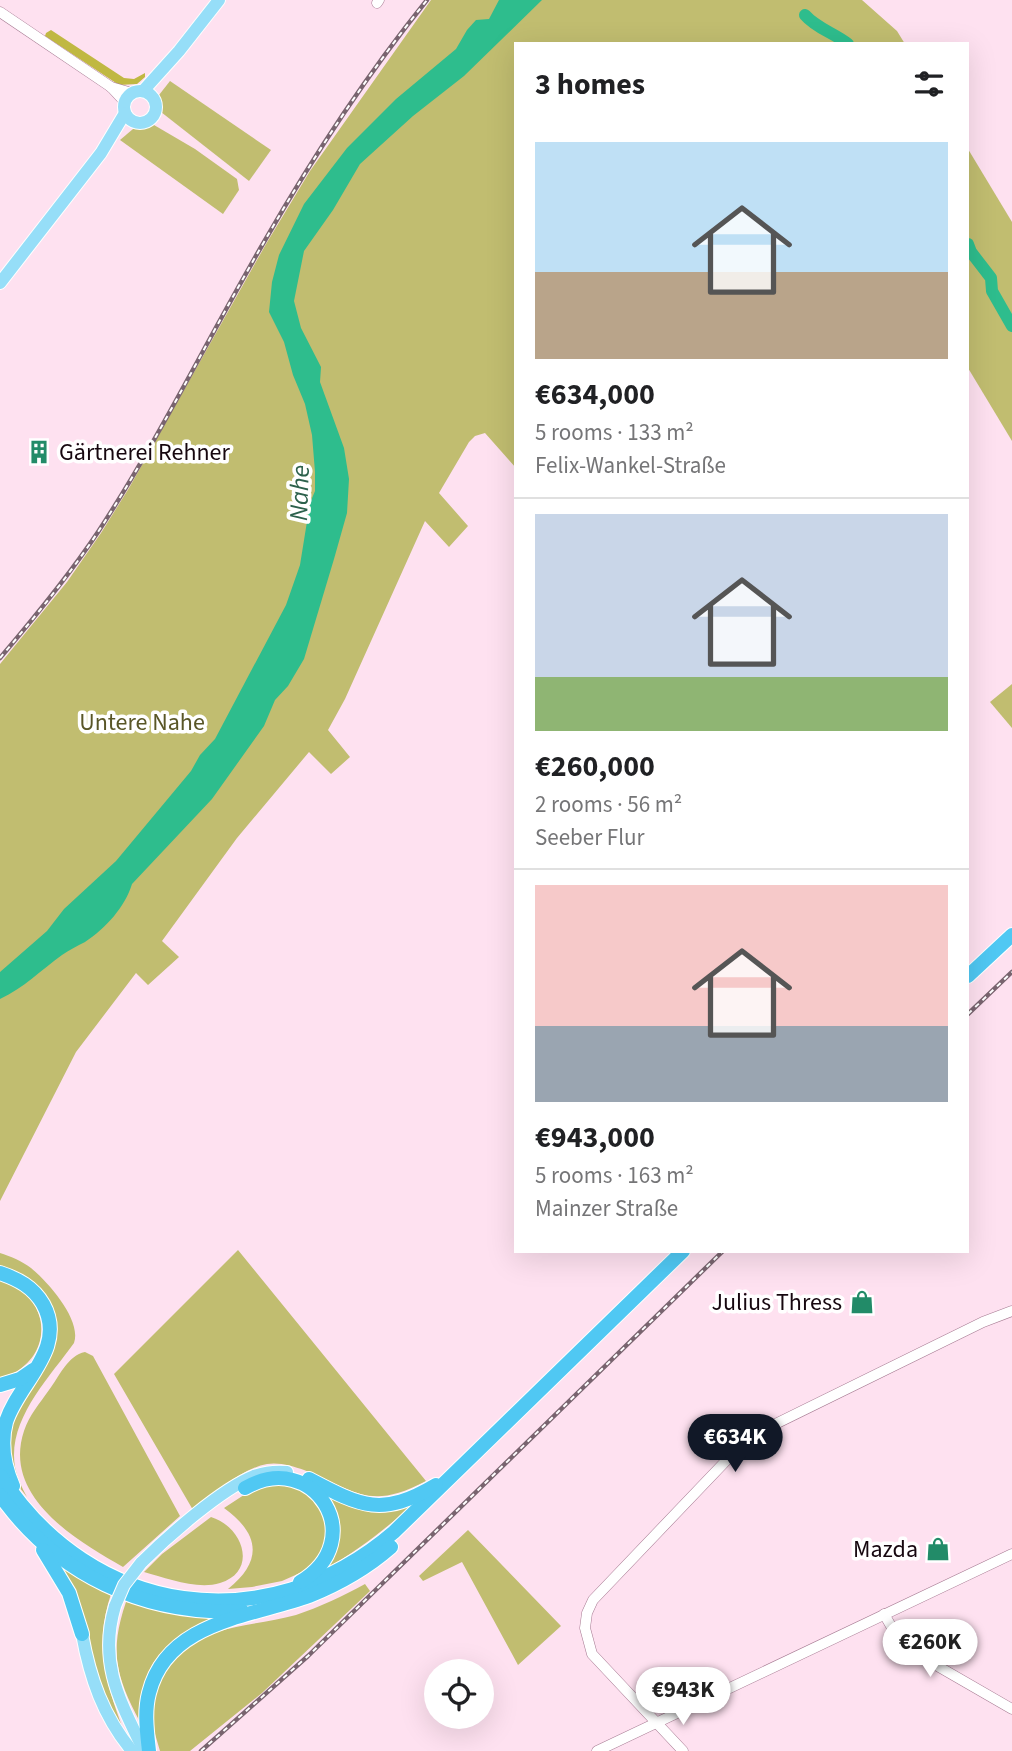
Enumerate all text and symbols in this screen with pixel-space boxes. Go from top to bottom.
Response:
text: 3 homes [535,63,645,106]
icon: filters [910,65,948,103]
icon: home [679,187,805,313]
text: €634,000 [535,373,655,416]
text: 5 rooms · 133 m² [535,416,694,449]
place label: Gärtnerei Rehner [59,435,230,470]
building icon: Gärtnerei Rehner [25,438,53,466]
text: Felix-Wankel-Straße [535,449,726,482]
water label: Nahe [280,464,319,522]
icon: home [679,559,805,685]
park label: Untere Nahe [79,705,205,740]
text: €260,000 [535,745,655,788]
text: 2 rooms · 56 m² [535,788,682,821]
text: Seeber Flur [535,821,645,854]
icon: home [679,930,805,1056]
text: €943,000 [535,1116,655,1159]
text: 5 rooms · 163 m² [535,1159,694,1192]
text: Mainzer Straße [535,1192,678,1225]
place label: Julius Thress [711,1285,842,1320]
shop icon: Julius Thress [848,1288,876,1316]
pin: €634K [686,1414,784,1474]
text: €634K [704,1420,766,1453]
place label: Mazda [853,1532,918,1567]
shop icon: Mazda [924,1535,952,1563]
pin: €260K [881,1620,979,1679]
text: €260K [899,1625,961,1658]
map controls [424,1659,494,1729]
button: locate [424,1659,494,1729]
pin: €943K [634,1668,732,1727]
text: €943K [652,1673,714,1706]

